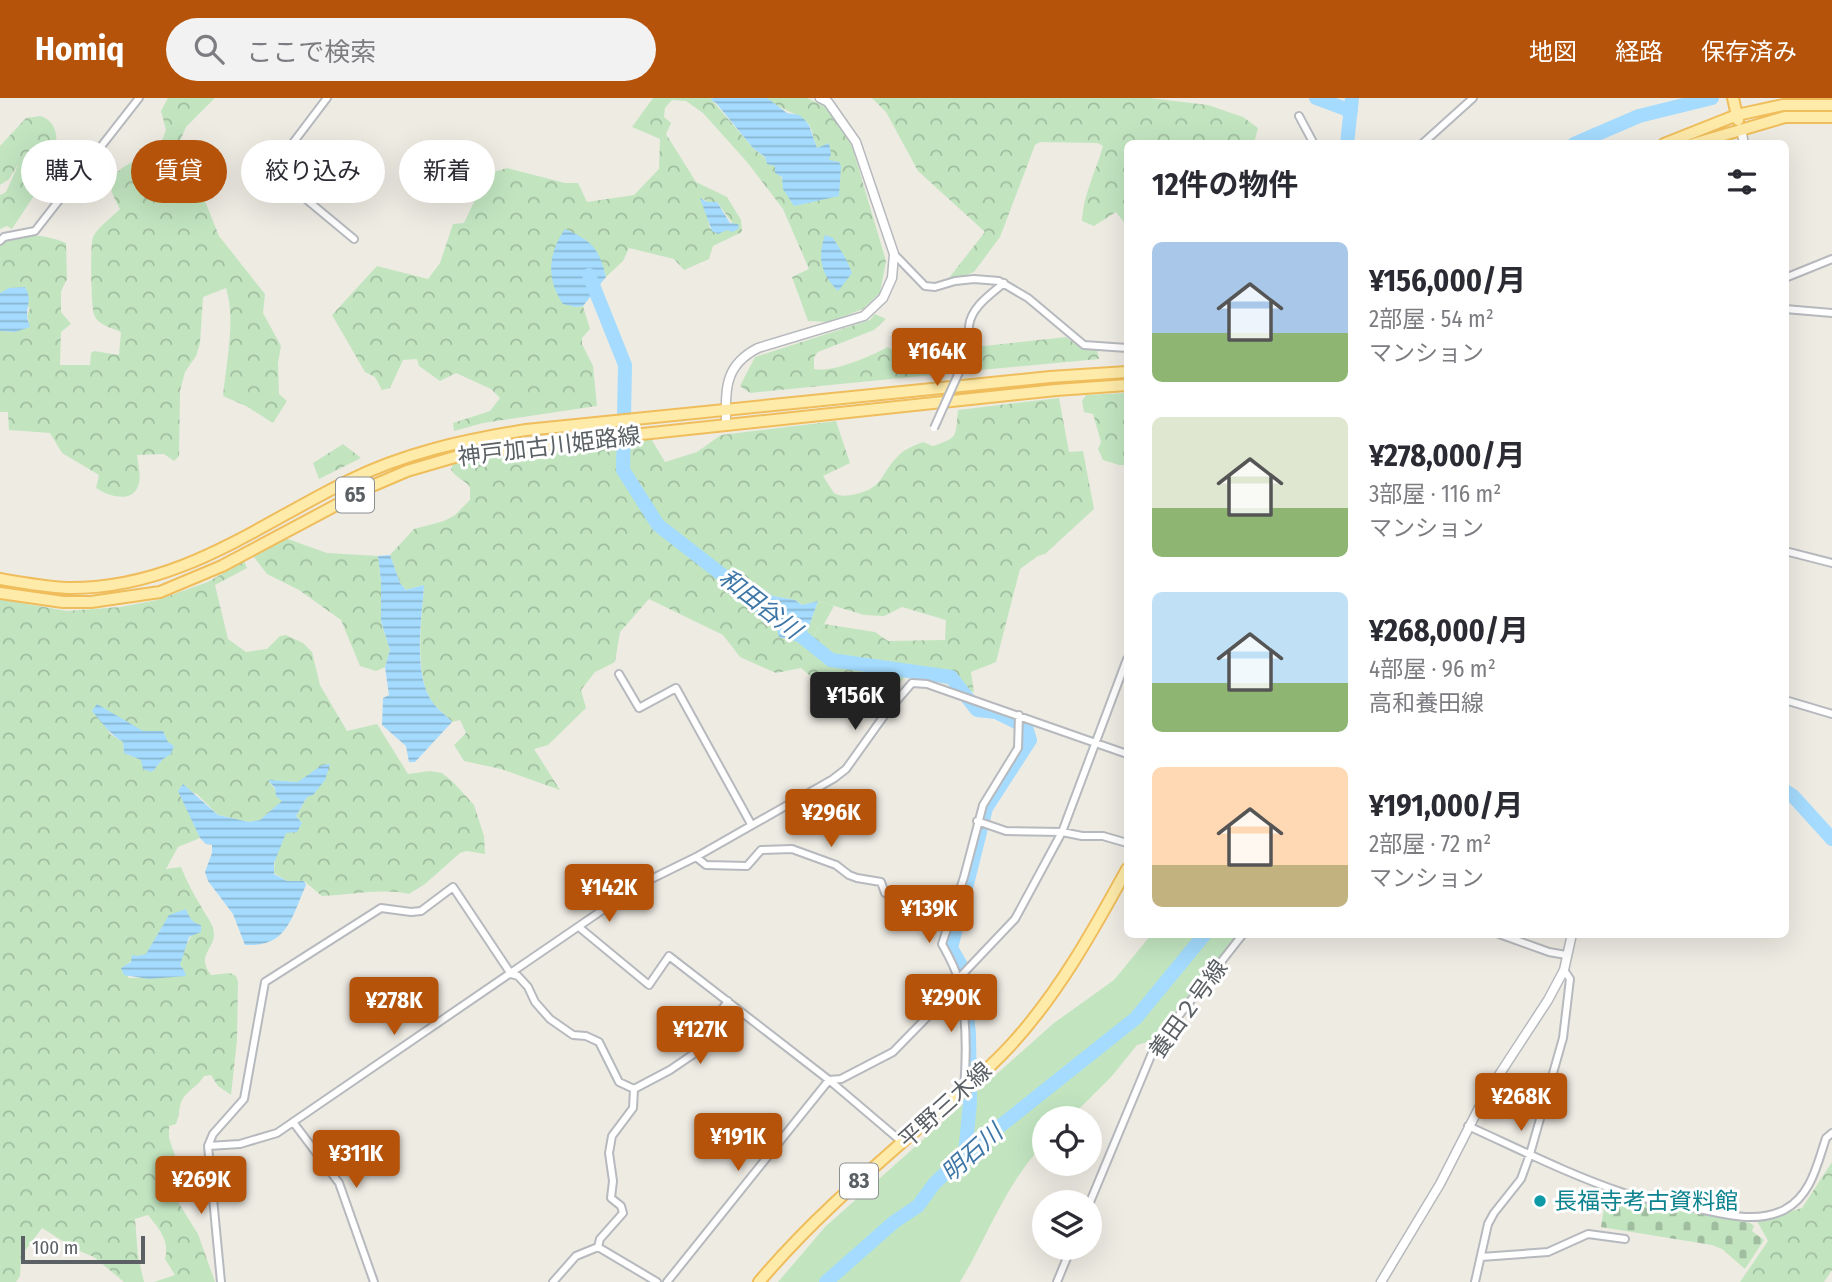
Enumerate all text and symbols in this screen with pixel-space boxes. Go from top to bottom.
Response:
search box [166,18,656,81]
text: Homiq [35,29,124,69]
icon: search [190,30,228,68]
text: ここで検索 [246,37,376,68]
text: 地図 [1529,38,1577,66]
text: 経路 [1615,38,1663,66]
text: 保存済み [1701,38,1797,66]
chip: 購入 [21,140,117,203]
chip: 賃貸 [131,140,227,203]
chip: 絞り込み [241,140,385,203]
chip: 新着 [399,140,495,203]
icon: filters [1723,163,1761,201]
text: 12件の物件 [1152,167,1299,203]
text: ¥156,000/月 [1369,263,1526,299]
icon: home [1208,270,1292,354]
text: 2部屋 · 54 m² [1369,305,1494,333]
pin: ¥164K [888,328,986,388]
text: ¥164K [908,337,966,365]
text: マンション [1369,339,1484,367]
street label: 神戸加古川姫路線 [456,421,642,471]
text: ¥278,000/月 [1369,438,1526,474]
icon: home [1208,445,1292,529]
road number: 65 [336,478,374,512]
text: 3部屋 · 116 m² [1369,480,1501,508]
text: マンション [1369,514,1484,542]
water label: 和田谷川 [714,563,809,646]
text: ¥268,000/月 [1369,613,1529,649]
icon: home [1208,620,1292,704]
text: 4部屋 · 96 m² [1369,655,1496,683]
pin: ¥156K [806,672,904,732]
text: ¥156K [826,681,884,709]
text: 高和養田線 [1369,689,1484,717]
text: ¥191,000/月 [1369,788,1524,824]
pin: ¥296K [782,790,880,849]
icon: home [1208,795,1292,879]
text: ¥296K [801,798,861,826]
text: 2部屋 · 72 m² [1369,830,1491,858]
pin: ¥142K [560,864,658,924]
text: マンション [1369,864,1484,892]
text: ¥142K [581,873,637,901]
pin: ¥139K [880,886,978,945]
text: ¥139K [901,894,957,922]
street label: 養田２号線 [1143,954,1233,1064]
pin: ¥290K [902,974,1000,1034]
pin: ¥278K [345,978,443,1037]
text: ¥290K [921,983,981,1011]
text: ¥278K [365,986,423,1014]
pin: ¥127K [651,1006,749,1066]
text: ¥127K [673,1015,727,1043]
street label: 平野三木線 [893,1056,997,1154]
pin: ¥268K [1472,1074,1570,1133]
text: ¥268K [1491,1082,1551,1110]
map controls [1032,1106,1102,1260]
button: locate [1032,1106,1102,1176]
pin: ¥191K [689,1114,787,1173]
water label: 明石川 [936,1116,1010,1187]
text: ¥191K [710,1122,766,1150]
pin: ¥311K [307,1130,405,1190]
text: ¥311K [329,1139,383,1167]
pin: ¥269K [152,1156,250,1216]
road number: 83 [840,1164,878,1198]
text: ¥269K [171,1165,231,1193]
place label: 長福寺考古資料館 [1554,1187,1738,1215]
button: layers [1032,1190,1102,1260]
marker: 長福寺考古資料館 [1532,1193,1548,1209]
scale bar [21,1233,145,1265]
text: 100 m [32,1236,78,1259]

